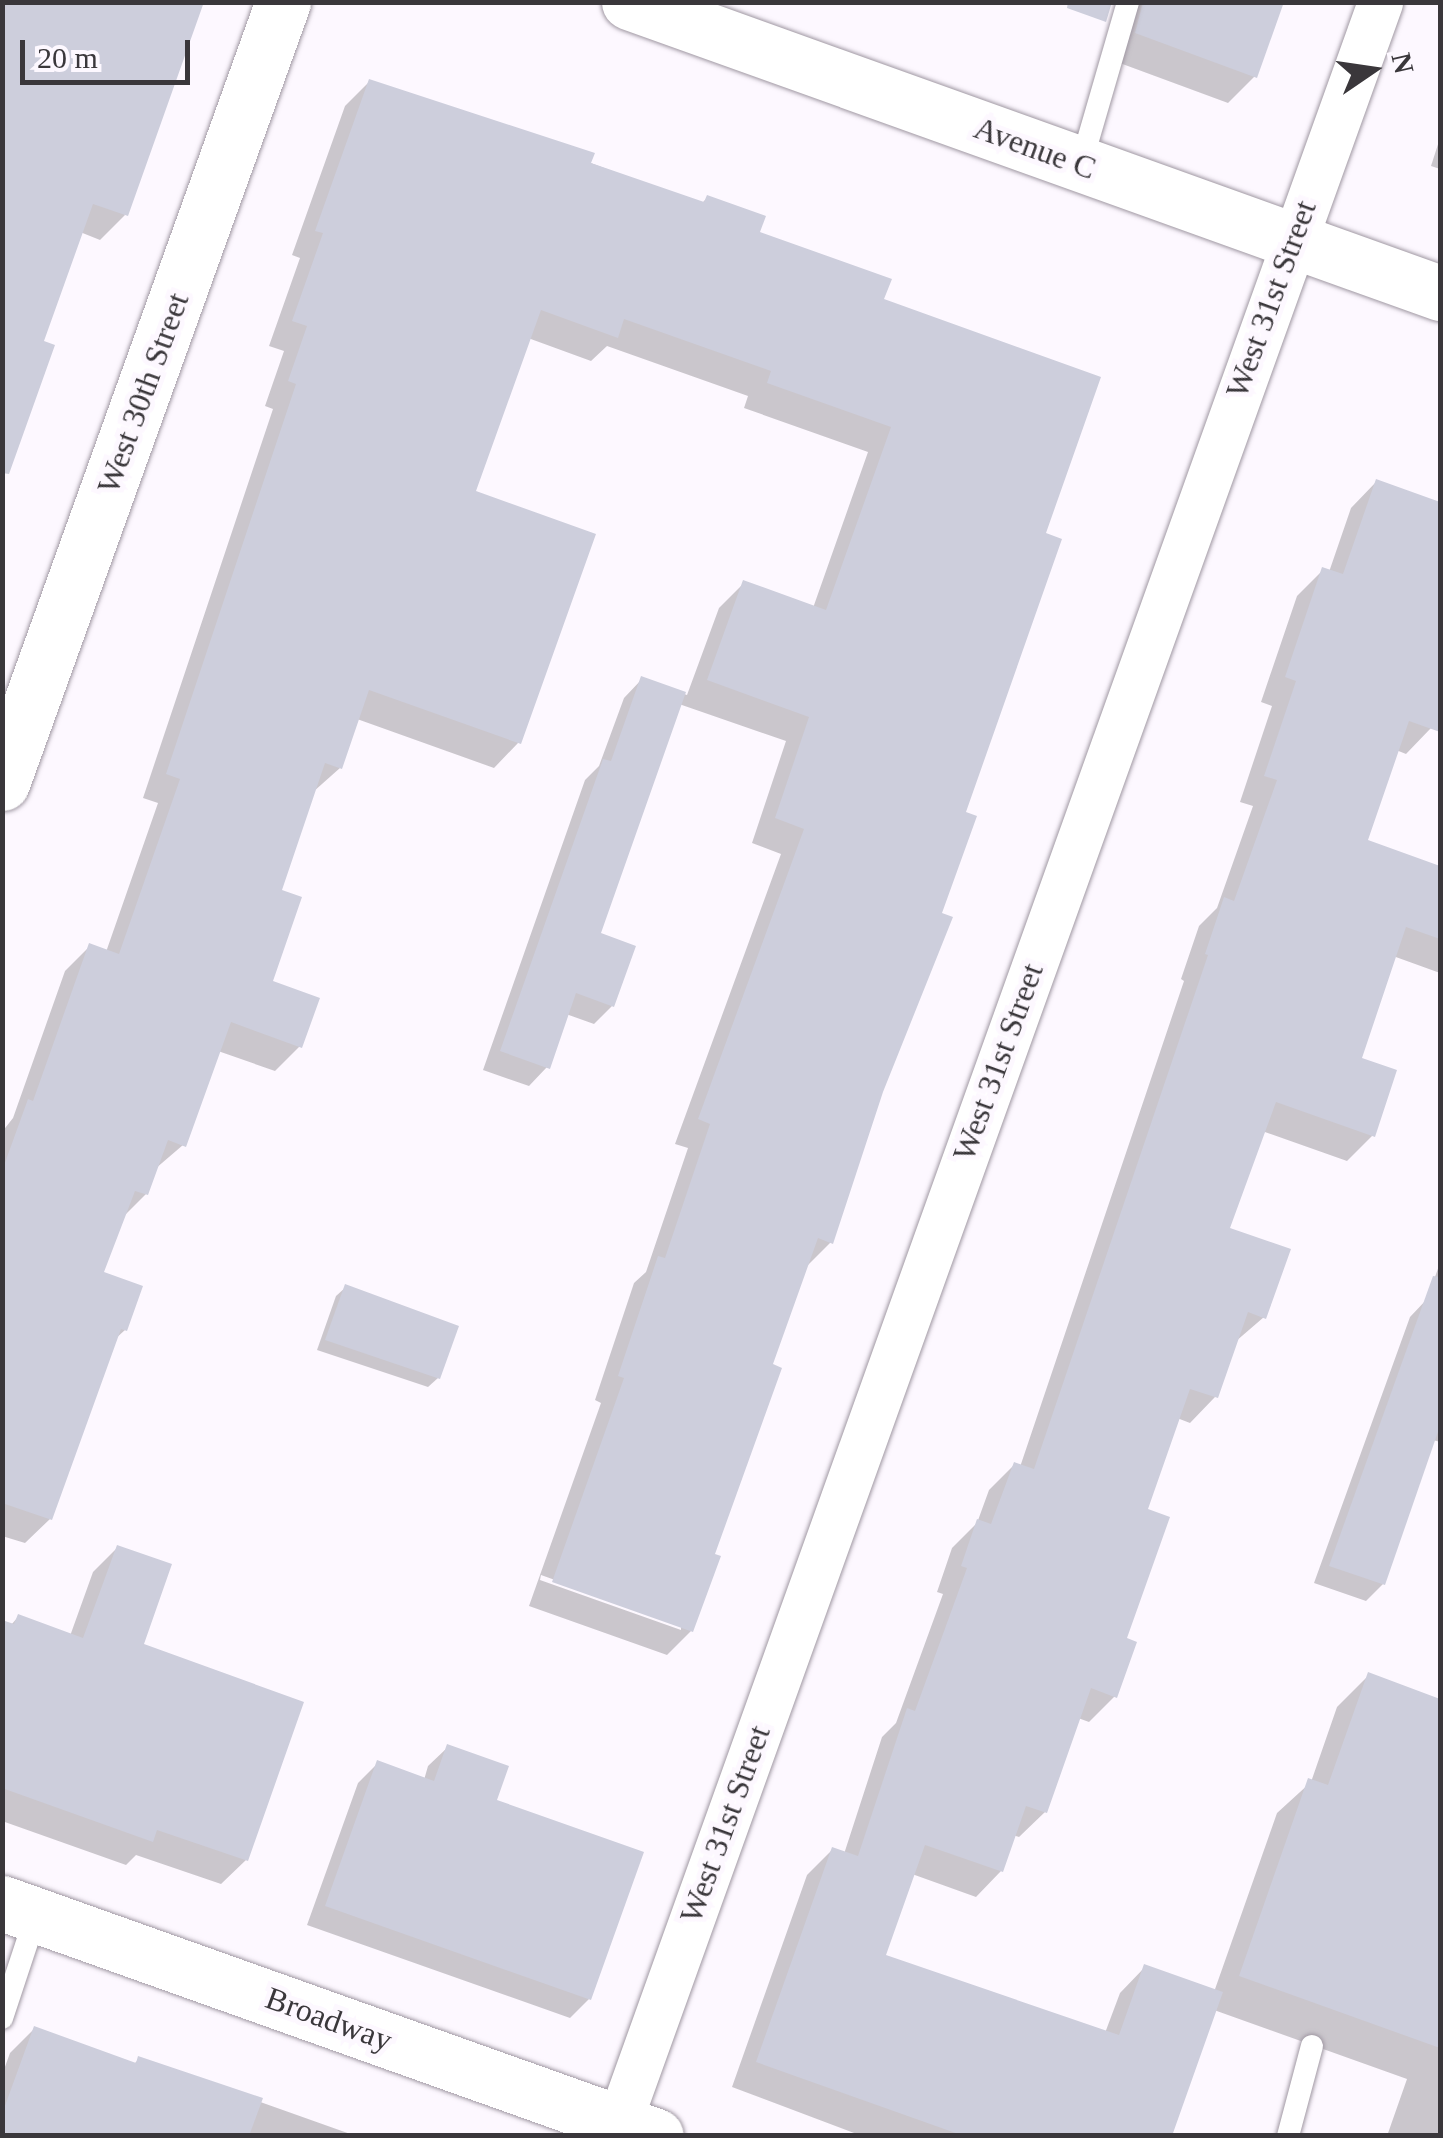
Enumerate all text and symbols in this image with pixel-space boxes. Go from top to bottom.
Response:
scale bar [25,20,195,82]
north arrow [1323,20,1423,120]
text: 20 m [37,41,98,74]
text: N [1385,50,1420,76]
street label: Avenue C [969,108,1101,188]
street label: West 31st Street [1218,195,1324,403]
street label: West 30th Street [89,287,197,499]
street label: West 31st Street [945,958,1051,1166]
street label: West 31st Street [672,1720,778,1928]
street label: Broadway [261,1978,397,2060]

